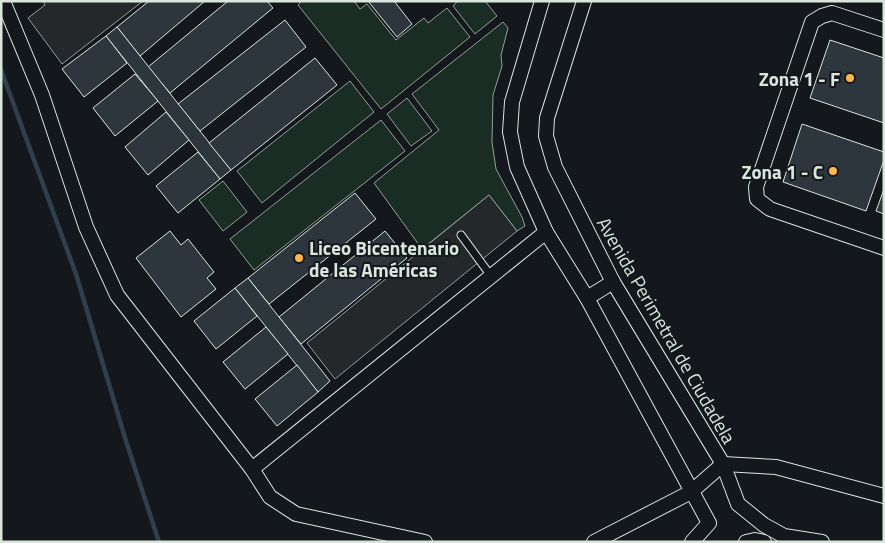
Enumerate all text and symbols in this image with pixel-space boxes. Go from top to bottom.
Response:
place label: Zona 1 - F [759,64,840,93]
marker: Zona 1 - F [844,72,856,84]
place label: Zona 1 - C [741,157,823,186]
marker: Zona 1 - C [827,165,839,177]
street label: Avenida Perimetral de Ciudadela [590,211,744,449]
place label: Liceo Bicentenario de las Américas [309,233,459,284]
marker: Liceo Bicentenario de las Américas [293,252,305,264]

